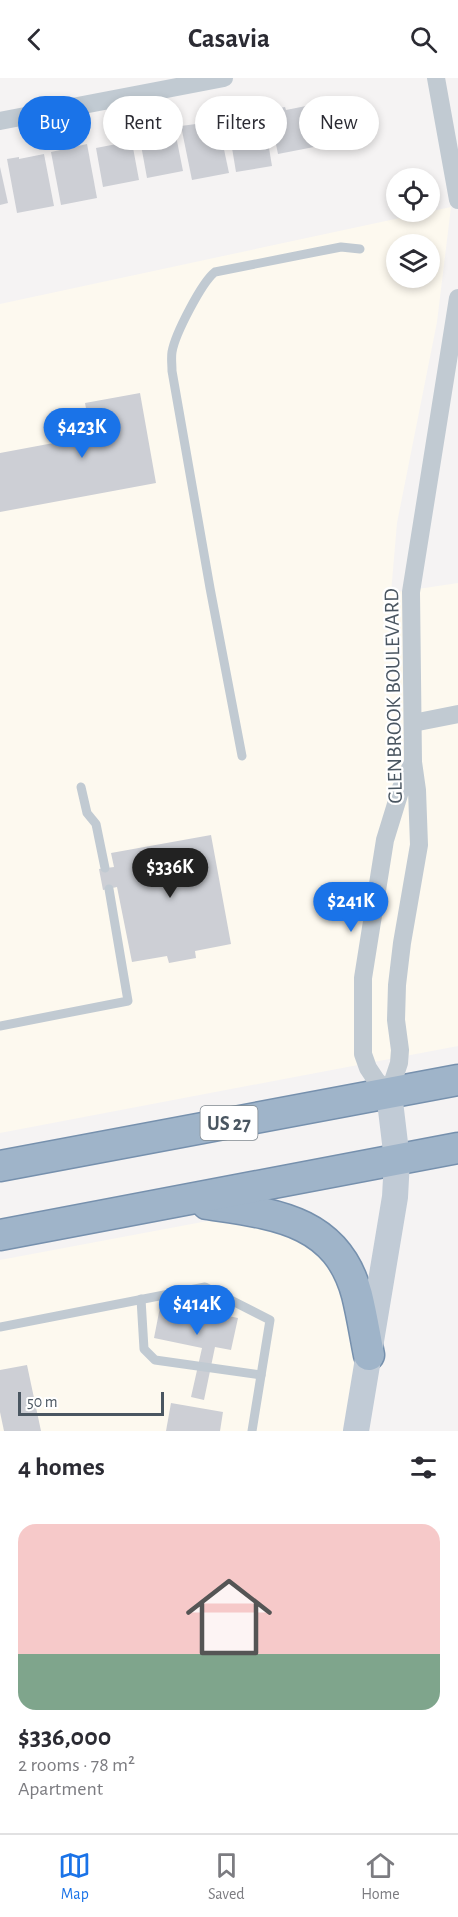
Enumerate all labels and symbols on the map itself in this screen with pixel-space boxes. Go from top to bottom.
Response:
pin: $423K [40,408,124,459]
street label: GLENBROOK BOULEVARD [381,588,406,804]
pin: $336K [128,848,212,899]
pin: $241K [309,882,393,933]
road number: US 27 [200,1106,258,1140]
pin: $414K [155,1285,239,1336]
scale bar [18,1389,164,1416]

